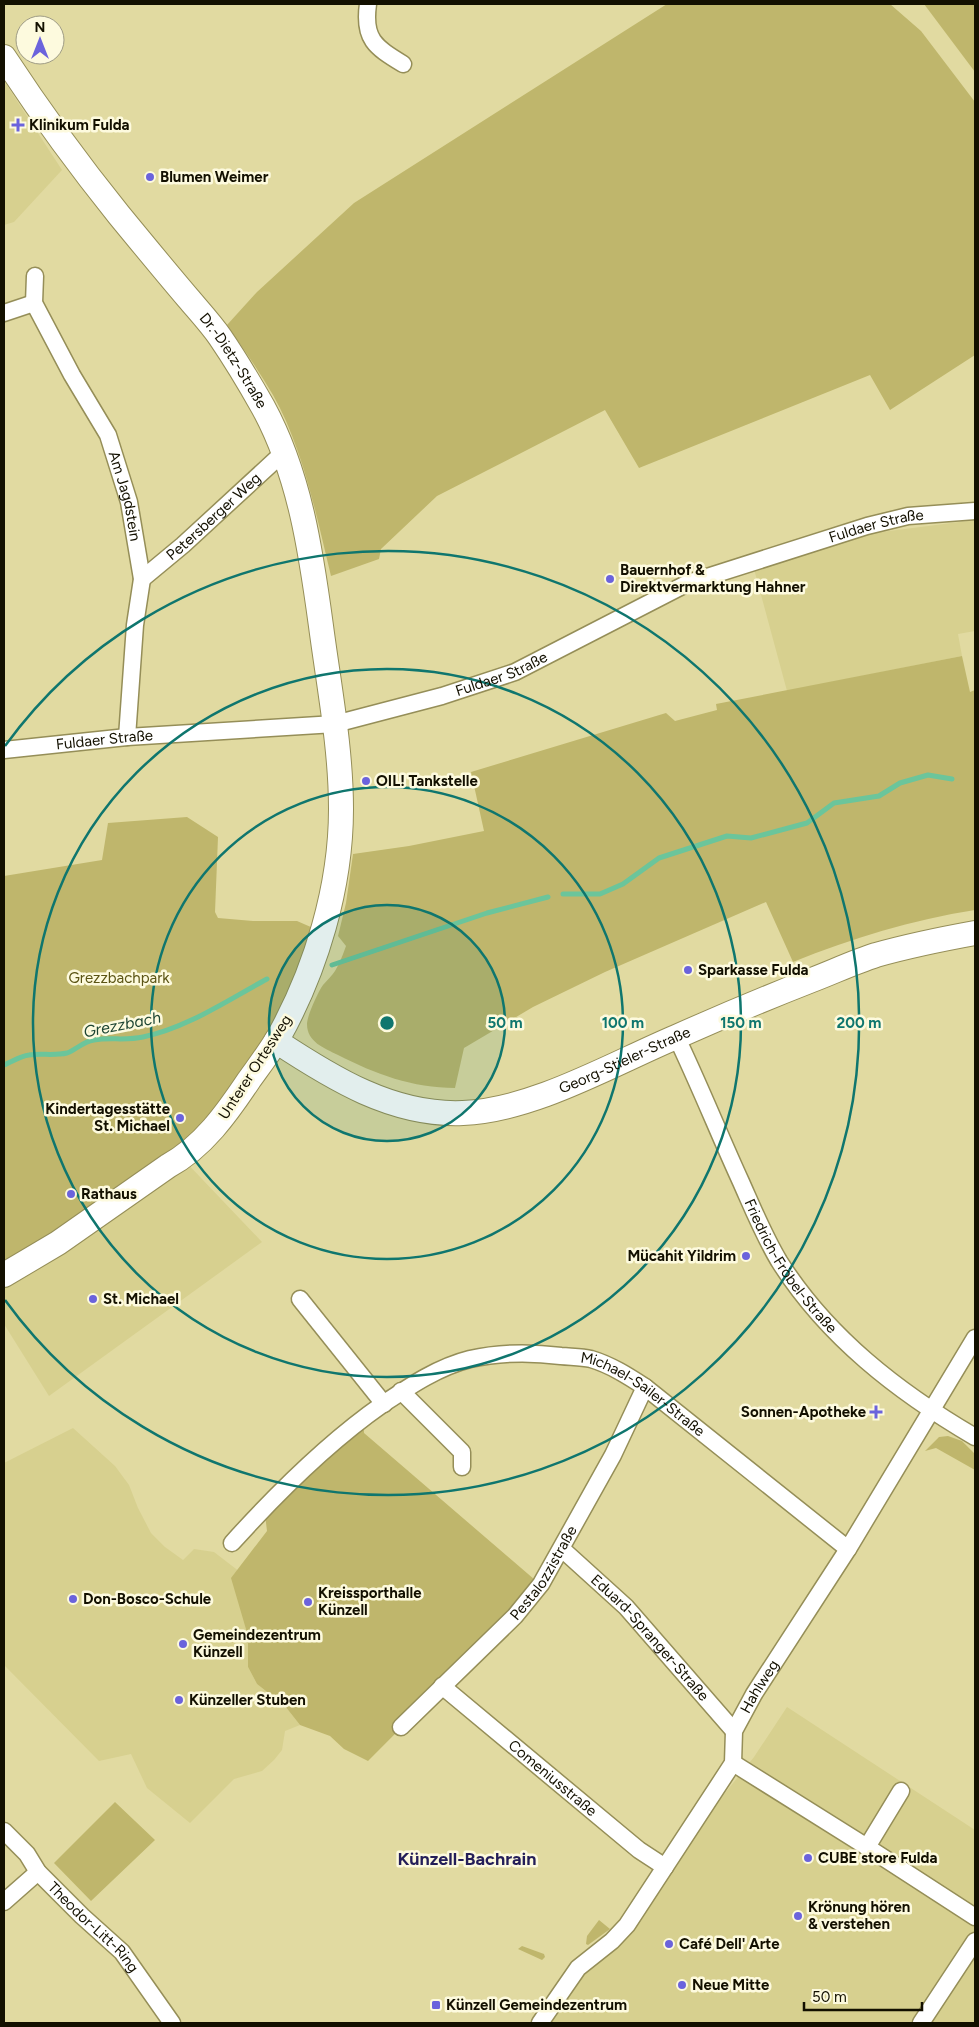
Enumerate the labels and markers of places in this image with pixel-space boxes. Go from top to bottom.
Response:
place label: Klinikum Fulda [29,116,130,134]
marker: Klinikum Fulda [11,118,25,132]
place label: Blumen Weimer [160,168,269,186]
marker: Blumen Weimer [144,171,156,183]
place label: Bauernhof & Direktvermarktung Hahner [620,561,806,596]
marker: Bauernhof & Direktvermarktung Hahner [604,573,616,585]
place label: OIL! Tankstelle [376,772,478,790]
marker: OIL! Tankstelle [360,775,372,787]
place label: Sparkasse Fulda [698,961,809,979]
marker: Sparkasse Fulda [682,964,694,976]
centre of rings [378,1014,396,1032]
place label: Kindertagesstätte St. Michael [45,1100,171,1135]
marker: Kindertagesstätte St. Michael [174,1112,186,1124]
place label: Rathaus [81,1185,137,1203]
marker: Rathaus [65,1188,77,1200]
place label: Mücahit Yildrim [627,1247,736,1265]
marker: Mücahit Yildrim [740,1250,752,1262]
place label: St. Michael [103,1290,179,1308]
marker: St. Michael [87,1293,99,1305]
place label: Sonnen-Apotheke [741,1403,867,1421]
marker: Sonnen-Apotheke [870,1406,882,1418]
place label: Kreissporthalle Künzell [318,1584,422,1619]
place label: Don-Bosco-Schule [83,1590,212,1608]
marker: Don-Bosco-Schule [67,1593,79,1605]
marker: Kreissporthalle Künzell [302,1596,314,1608]
place label: Gemeindezentrum Künzell [193,1626,321,1661]
marker: Gemeindezentrum Künzell [177,1638,189,1650]
place label: Künzeller Stuben [189,1691,306,1709]
marker: Künzeller Stuben [173,1694,185,1706]
place label: CUBE store Fulda [818,1849,937,1867]
marker: CUBE store Fulda [802,1852,814,1864]
place label: Krönung hören & verstehen [808,1898,910,1933]
marker: Krönung hören & verstehen [792,1910,804,1922]
place label: Café Dell' Arte [679,1935,780,1953]
marker: Café Dell' Arte [663,1938,675,1950]
place label: Neue Mitte [692,1976,770,1994]
marker: Neue Mitte [676,1979,688,1991]
place label: Künzell Gemeindezentrum [446,1996,627,2014]
marker: Künzell Gemeindezentrum [430,1999,442,2011]

